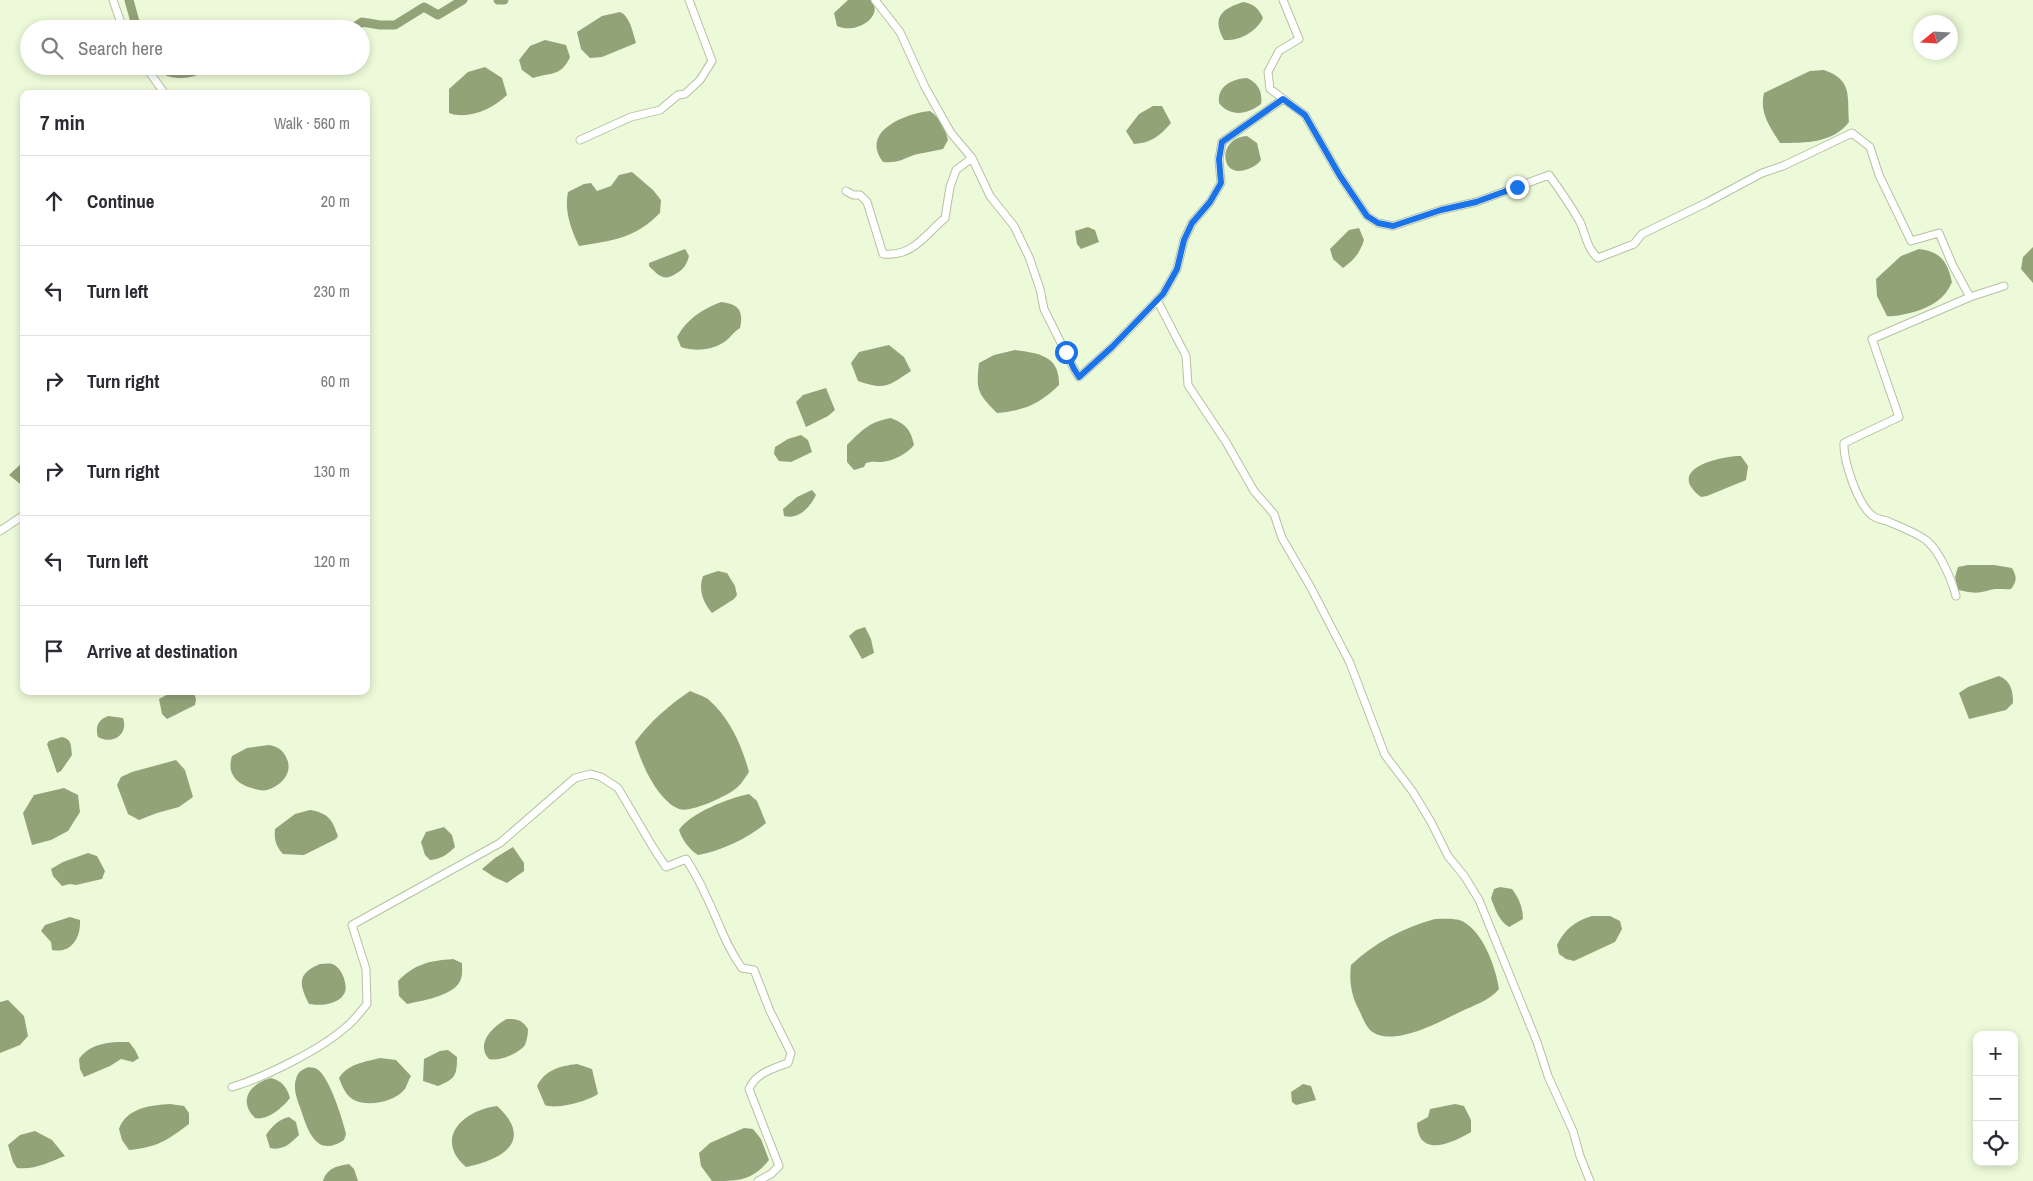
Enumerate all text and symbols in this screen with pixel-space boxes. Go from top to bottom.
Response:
north arrow [1913,15,1958,60]
search box [20,20,370,75]
icon: search [38,34,66,62]
text: Search here [78,35,163,61]
text: 7 min [40,108,85,137]
text: Walk · 560 m [274,112,350,134]
route end [1506,176,1529,199]
icon: ahead [40,187,68,215]
text: Continue [87,188,155,214]
text: 20 m [321,190,350,212]
icon: left [40,277,68,305]
text: Turn left [87,278,148,304]
text: 230 m [314,280,350,302]
route start [1055,341,1078,364]
icon: right [40,367,68,395]
text: Turn right [87,368,159,394]
text: 60 m [321,370,350,392]
icon: right [40,457,68,485]
text: Turn right [87,458,159,484]
text: 130 m [314,460,350,482]
icon: left [40,547,68,575]
text: Turn left [87,548,148,574]
text: 120 m [314,550,350,572]
icon: arrive [40,637,68,665]
text: Arrive at destination [87,638,238,664]
map controls [1973,1031,2018,1166]
button: + [1973,1031,2018,1076]
button: − [1973,1076,2018,1121]
button: locate [1973,1121,2018,1166]

